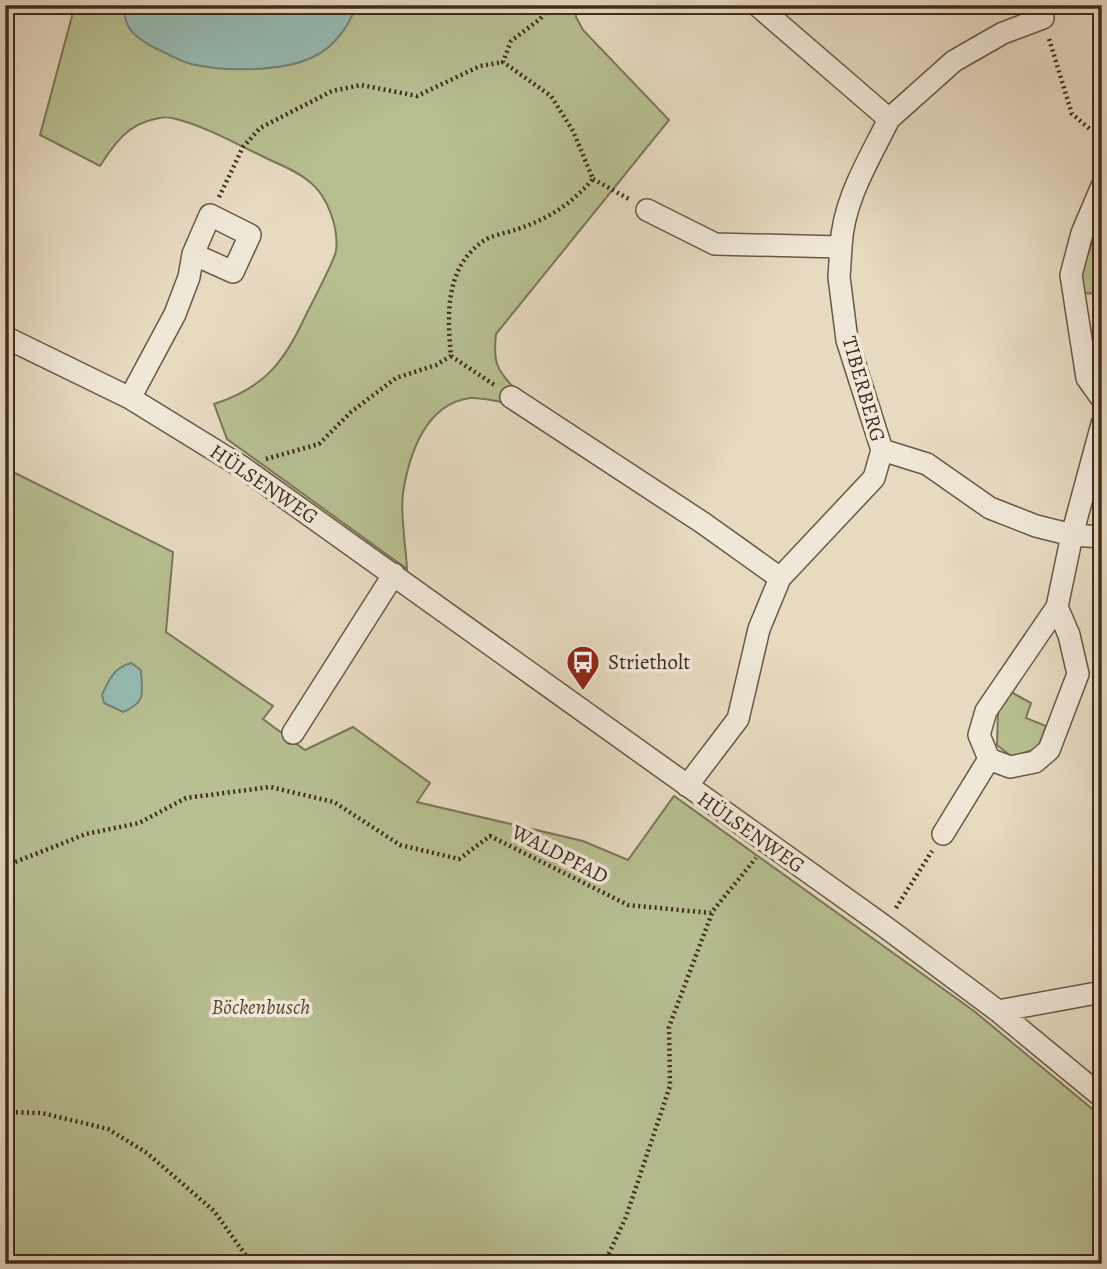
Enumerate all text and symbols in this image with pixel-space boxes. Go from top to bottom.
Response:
street label: TIBERBERG [836,333,892,445]
street label: HÜLSENWEG [204,437,324,531]
bus stop icon: Strietholt [564,643,602,692]
place label: Strietholt [608,648,690,676]
street label: HÜLSENWEG [692,785,810,879]
street label: WALDPFAD [506,817,613,890]
park label: Böckenbusch [212,993,310,1021]

